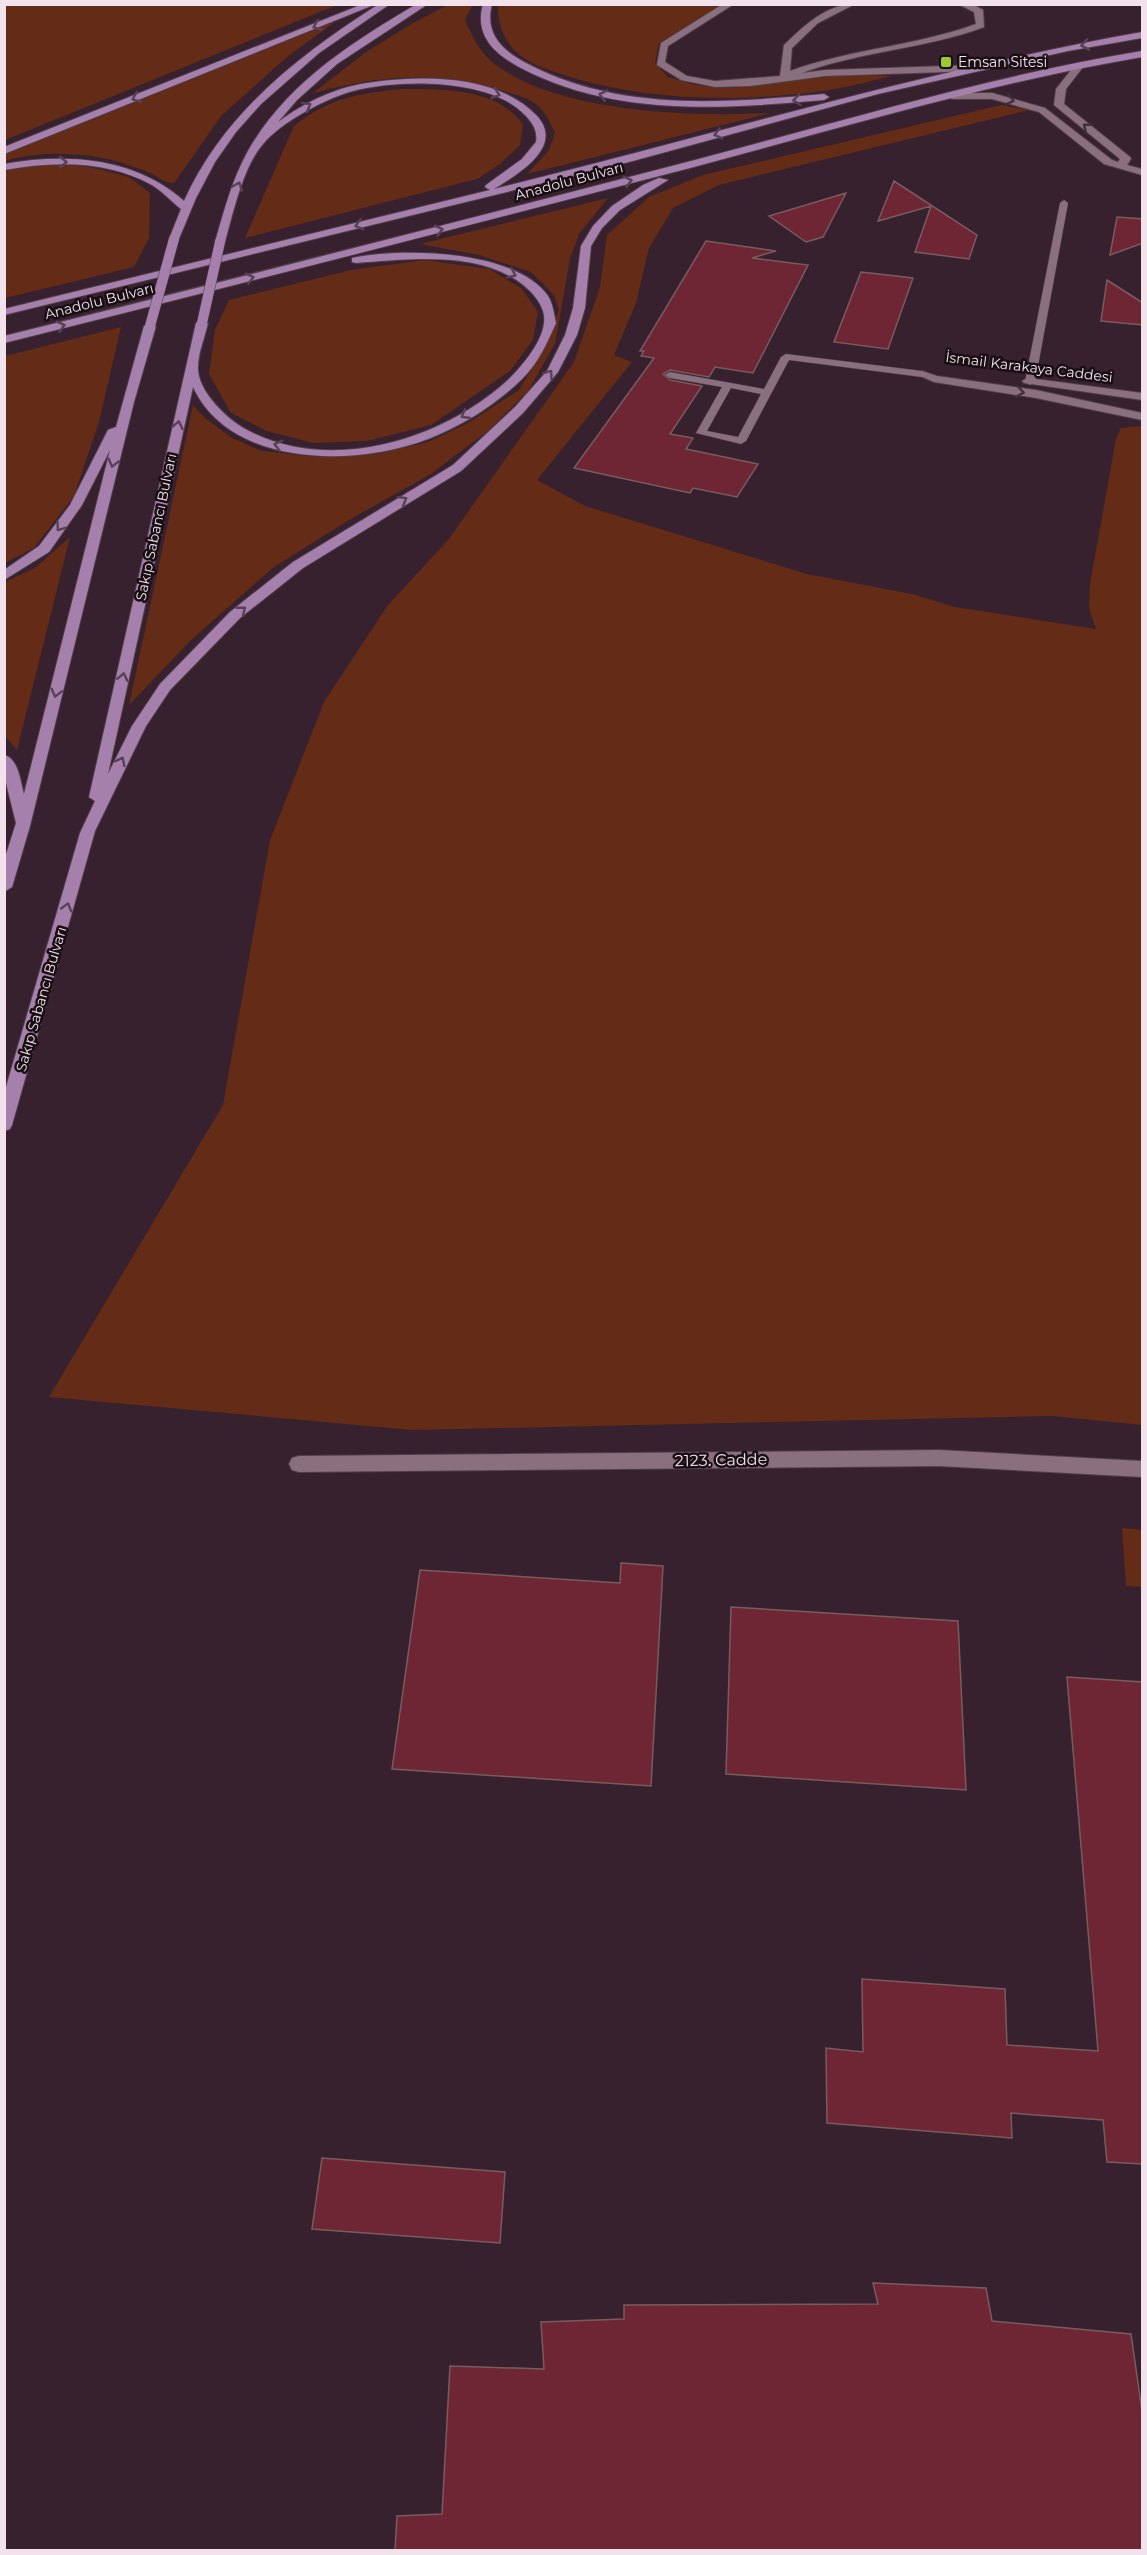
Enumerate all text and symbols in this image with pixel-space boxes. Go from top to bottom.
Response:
one-way arrow [312,19,323,31]
one-way arrow [1080,38,1090,51]
place label: Emsan Sitesi [958,53,1047,71]
marker: Emsan Sitesi [939,55,953,69]
one-way arrow [490,87,501,100]
one-way arrow [598,89,608,102]
one-way arrow [131,91,142,104]
one-way arrow [792,93,802,106]
one-way arrow [1005,93,1015,106]
one-way arrow [300,102,311,114]
one-way arrow [1083,123,1094,134]
one-way arrow [713,127,723,140]
one-way arrow [58,156,67,168]
street label: Anadolu Bulvarı [513,158,625,204]
one-way arrow [622,176,633,188]
one-way arrow [231,182,243,193]
one-way arrow [354,218,364,231]
one-way arrow [434,224,444,237]
one-way arrow [505,267,516,279]
one-way arrow [245,273,255,286]
street label: Anadolu Bulvarı [43,279,155,323]
one-way arrow [55,321,66,333]
street label: İsmail Karakaya Caddesi [944,348,1114,386]
one-way arrow [542,369,553,380]
one-way arrow [1016,385,1025,397]
one-way arrow [461,407,471,419]
one-way arrow [171,420,184,430]
one-way arrow [273,440,283,453]
street label: Sakıp Sabancı Bulvarı [132,452,180,602]
one-way arrow [108,458,121,468]
one-way arrow [397,496,407,508]
one-way arrow [56,520,67,531]
one-way arrow [235,606,246,617]
one-way arrow [116,672,129,682]
one-way arrow [51,688,63,698]
one-way arrow [114,757,125,767]
one-way arrow [60,902,72,913]
street label: Sakıp Sabancı Bulvarı [12,924,70,1074]
street label: 2123. Cadde [675,1450,767,1470]

